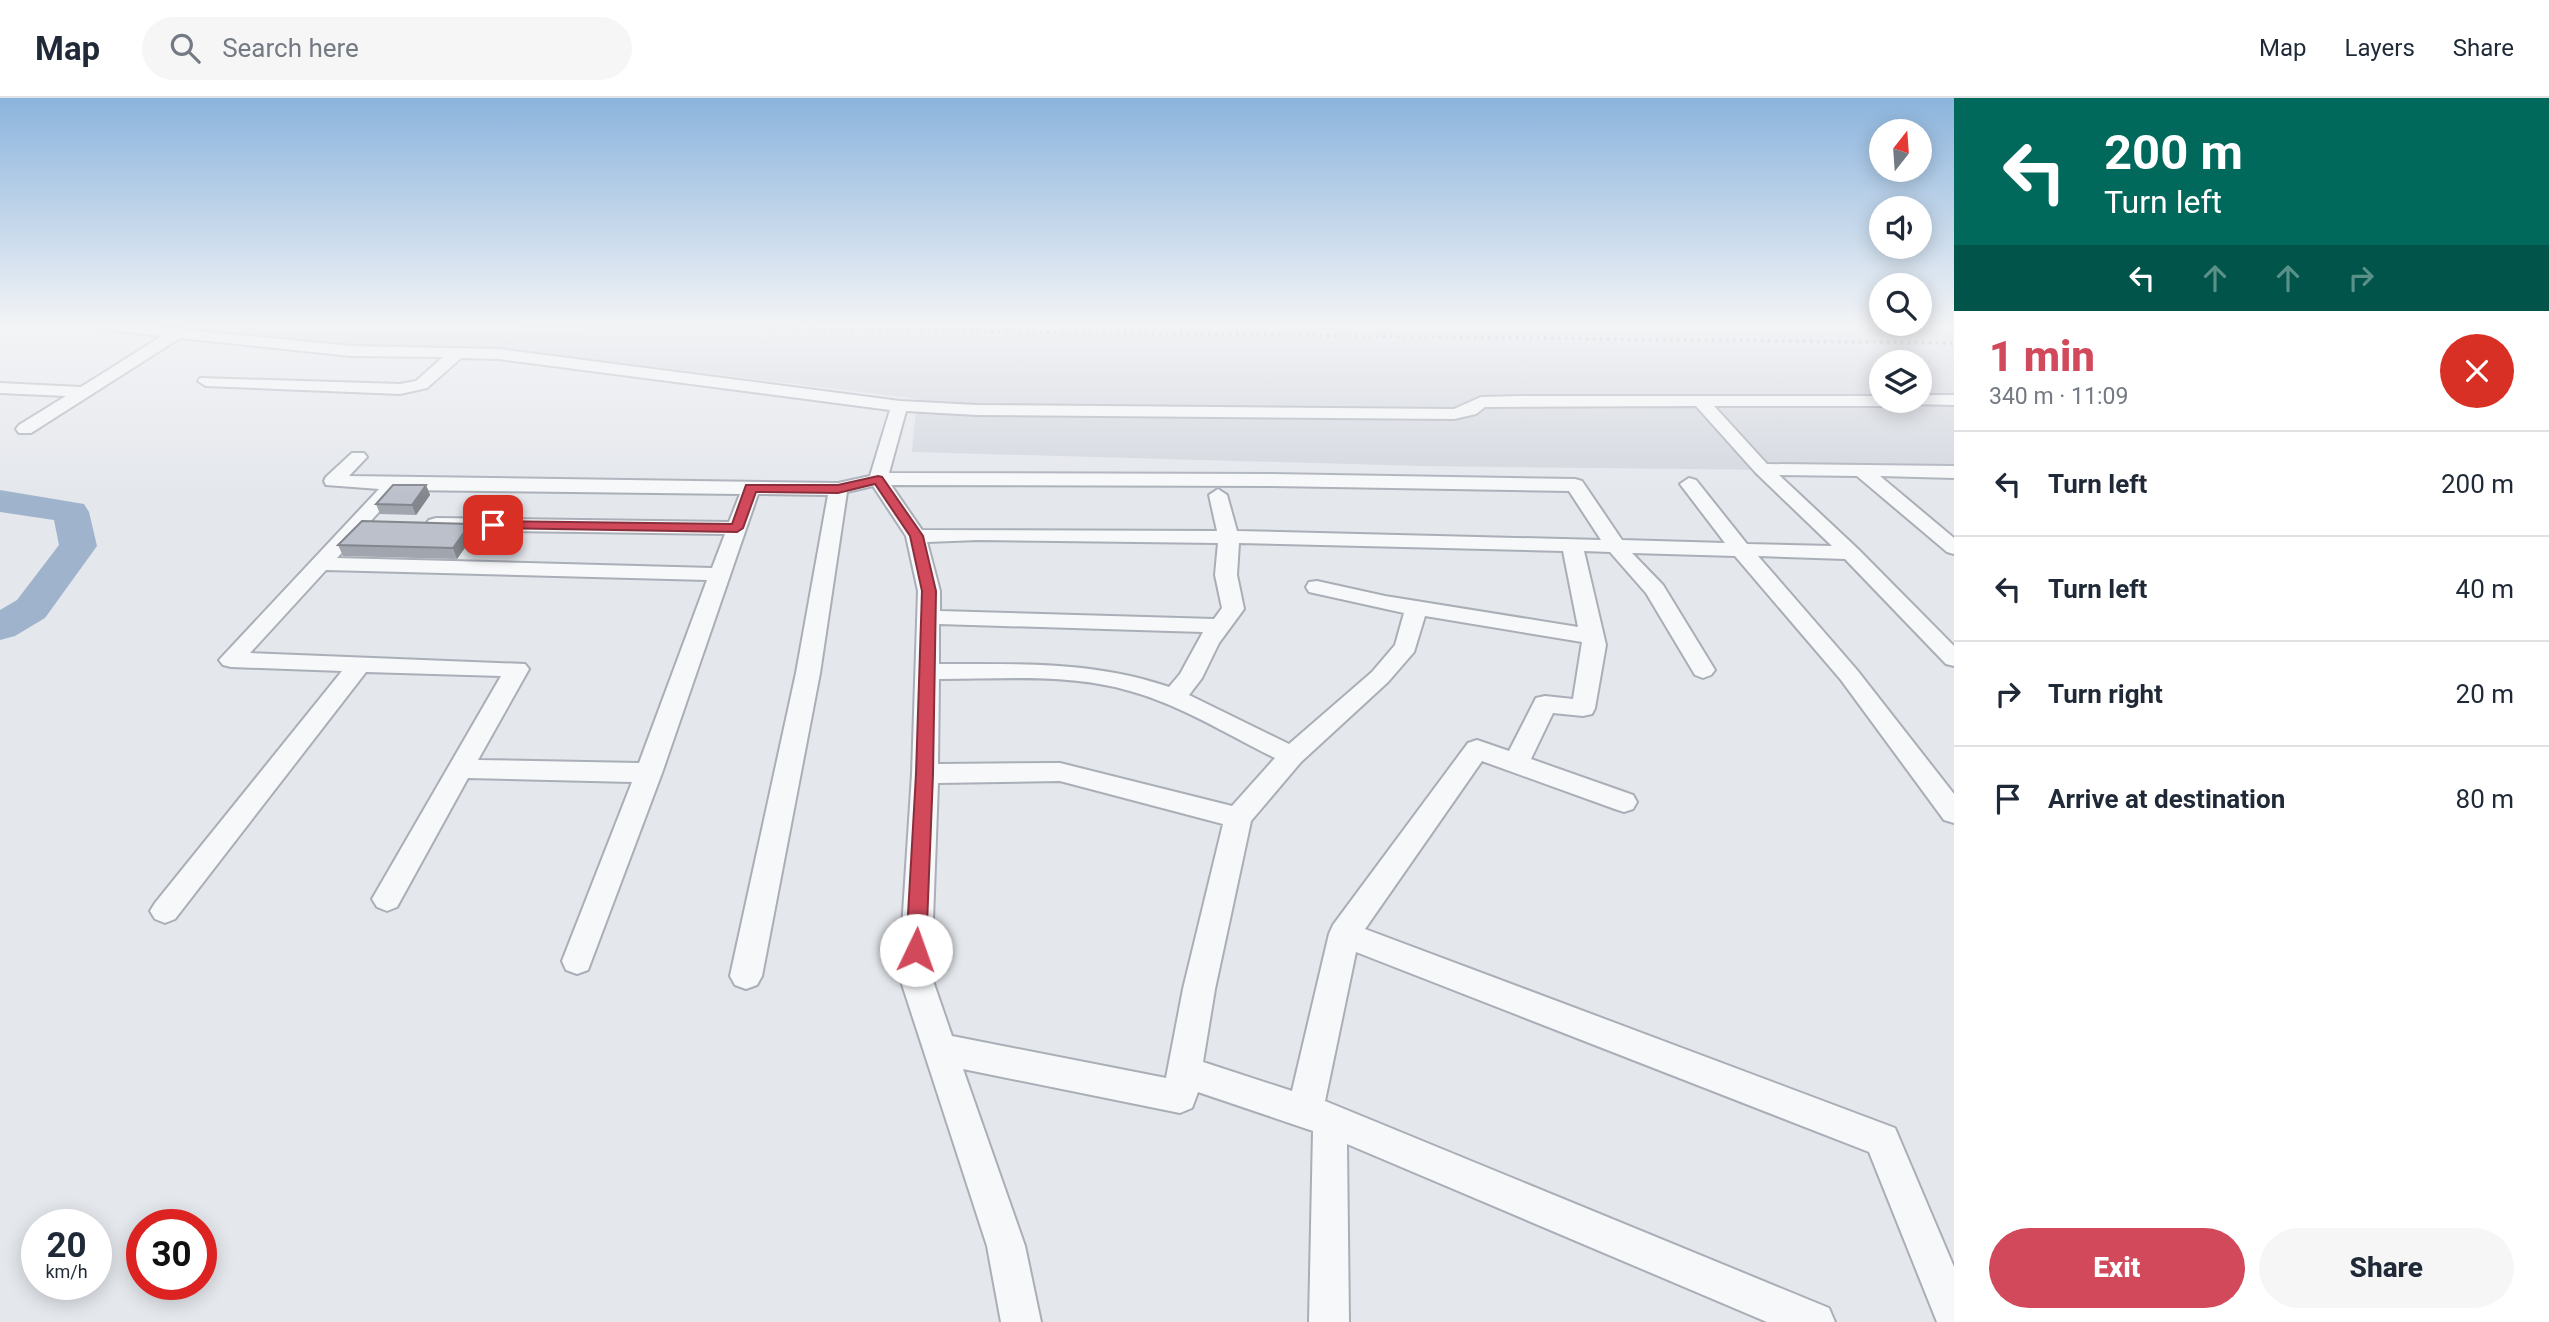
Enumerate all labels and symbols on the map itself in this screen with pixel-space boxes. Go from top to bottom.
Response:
north arrow [1869,119,1932,182]
pin [463,495,523,555]
position arrow [879,913,953,987]
speed limit sign: 30 [126,1209,217,1300]

